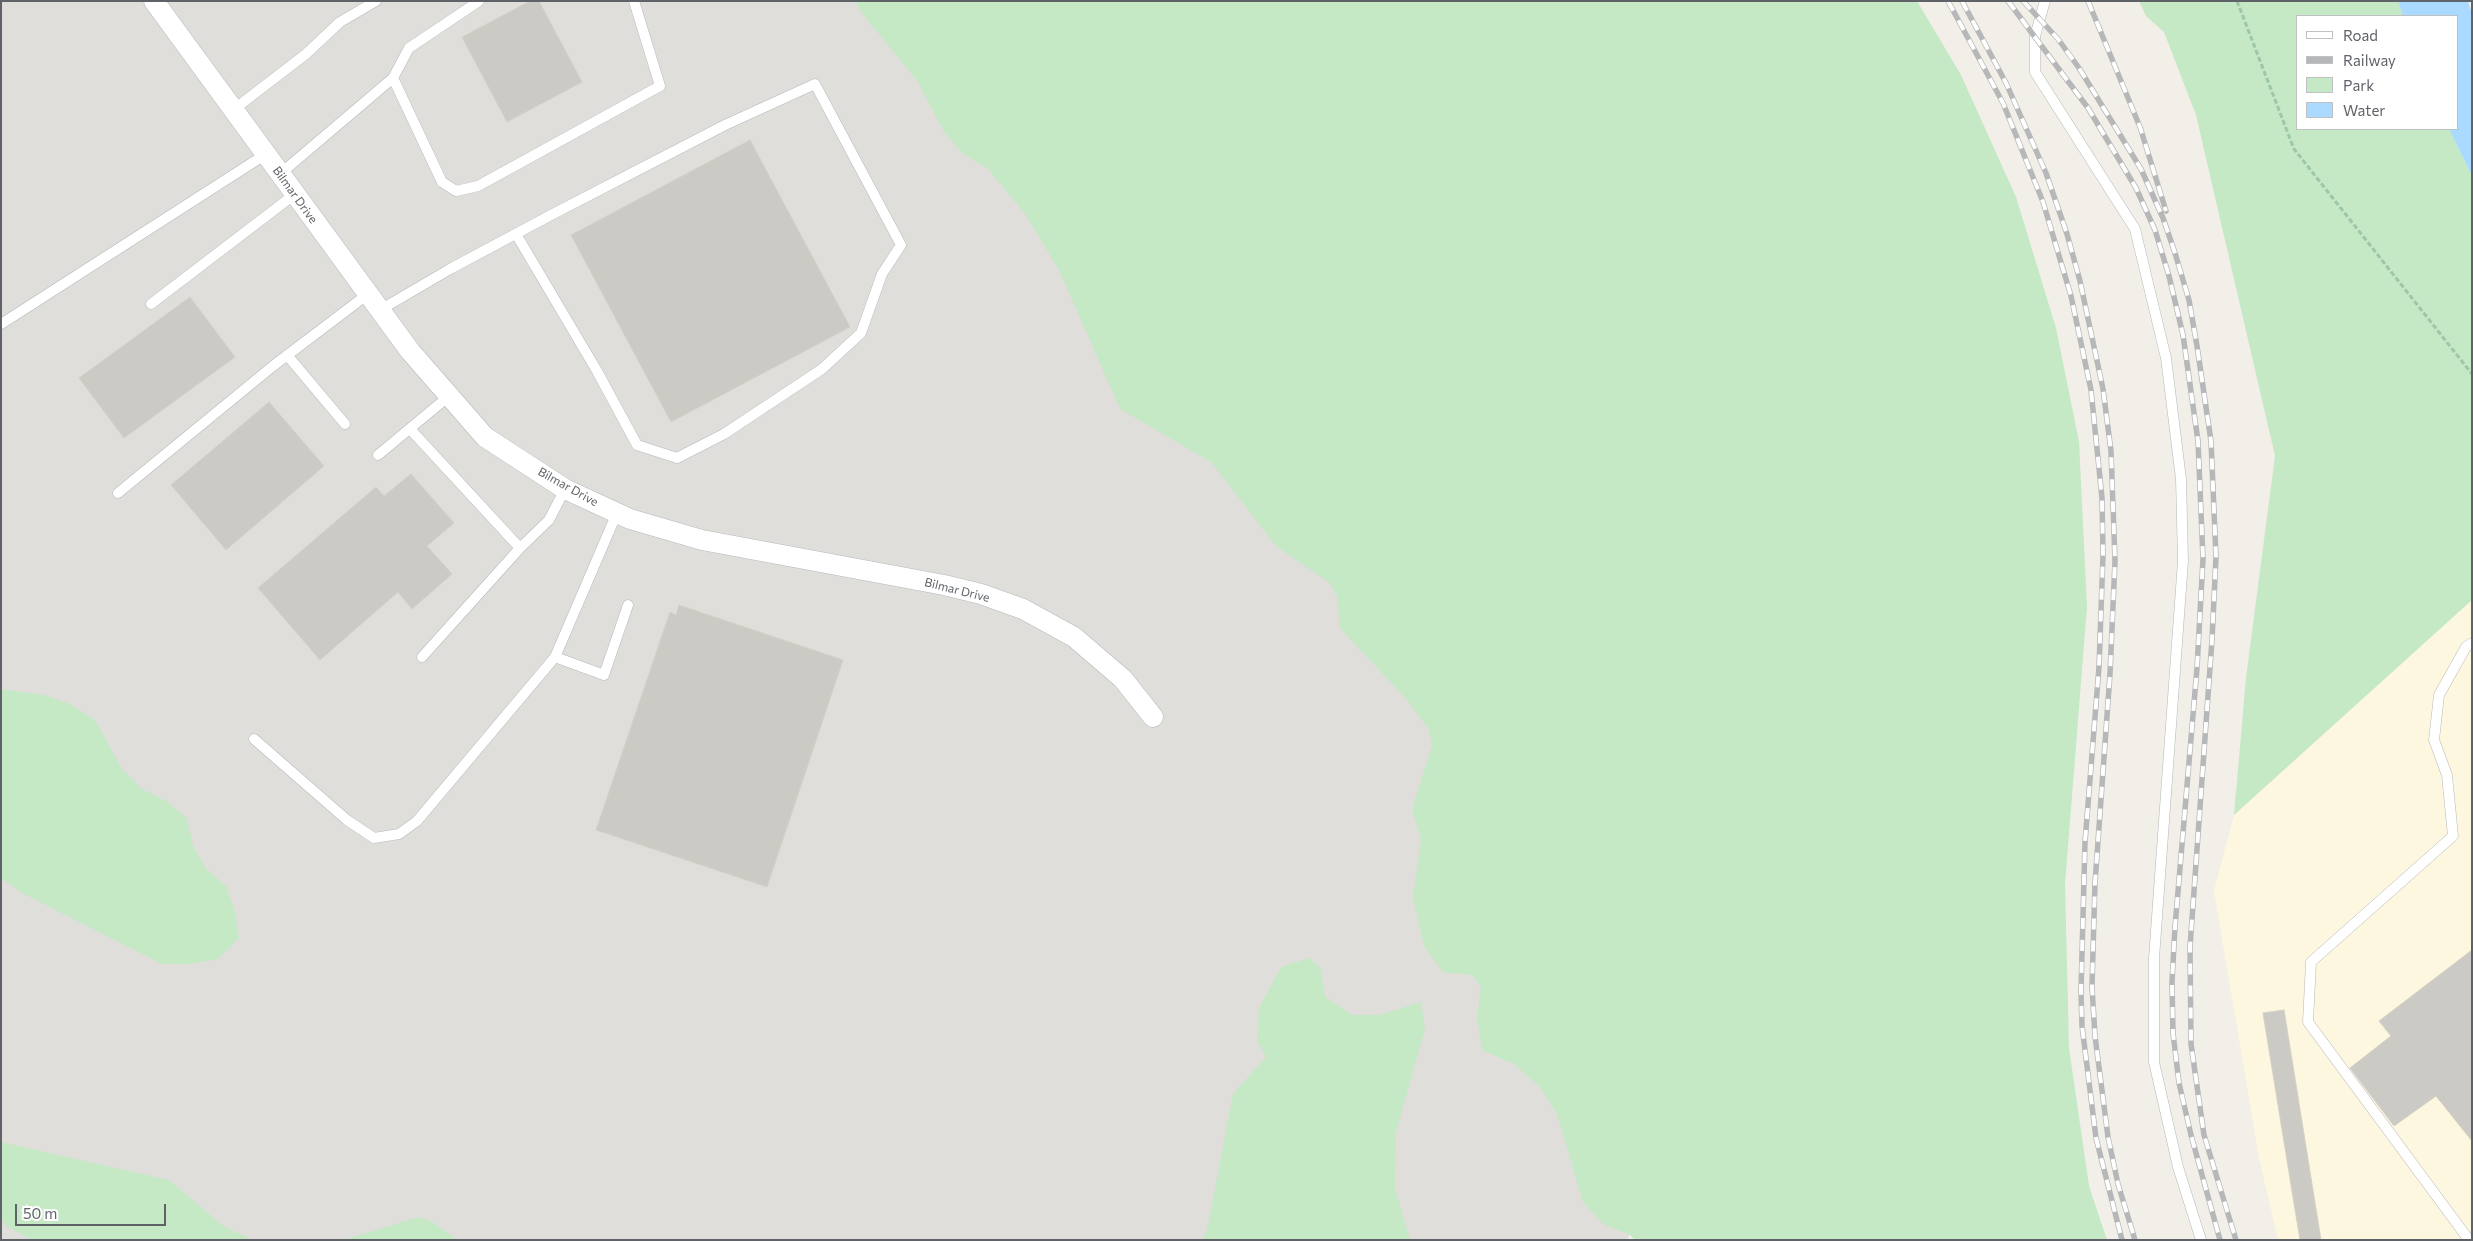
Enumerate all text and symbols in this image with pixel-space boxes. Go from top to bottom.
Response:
legend [2296,15,2458,130]
text: Road [2343,26,2378,44]
text: Railway [2343,51,2396,69]
text: Park [2343,76,2374,94]
text: Water [2343,101,2385,119]
street label: Bilmar Drive [270,164,320,226]
street label: Bilmar Drive [535,465,601,509]
street label: Bilmar Drive [923,575,991,605]
scale bar [18,1194,169,1226]
text: 50 m [23,1204,57,1222]

